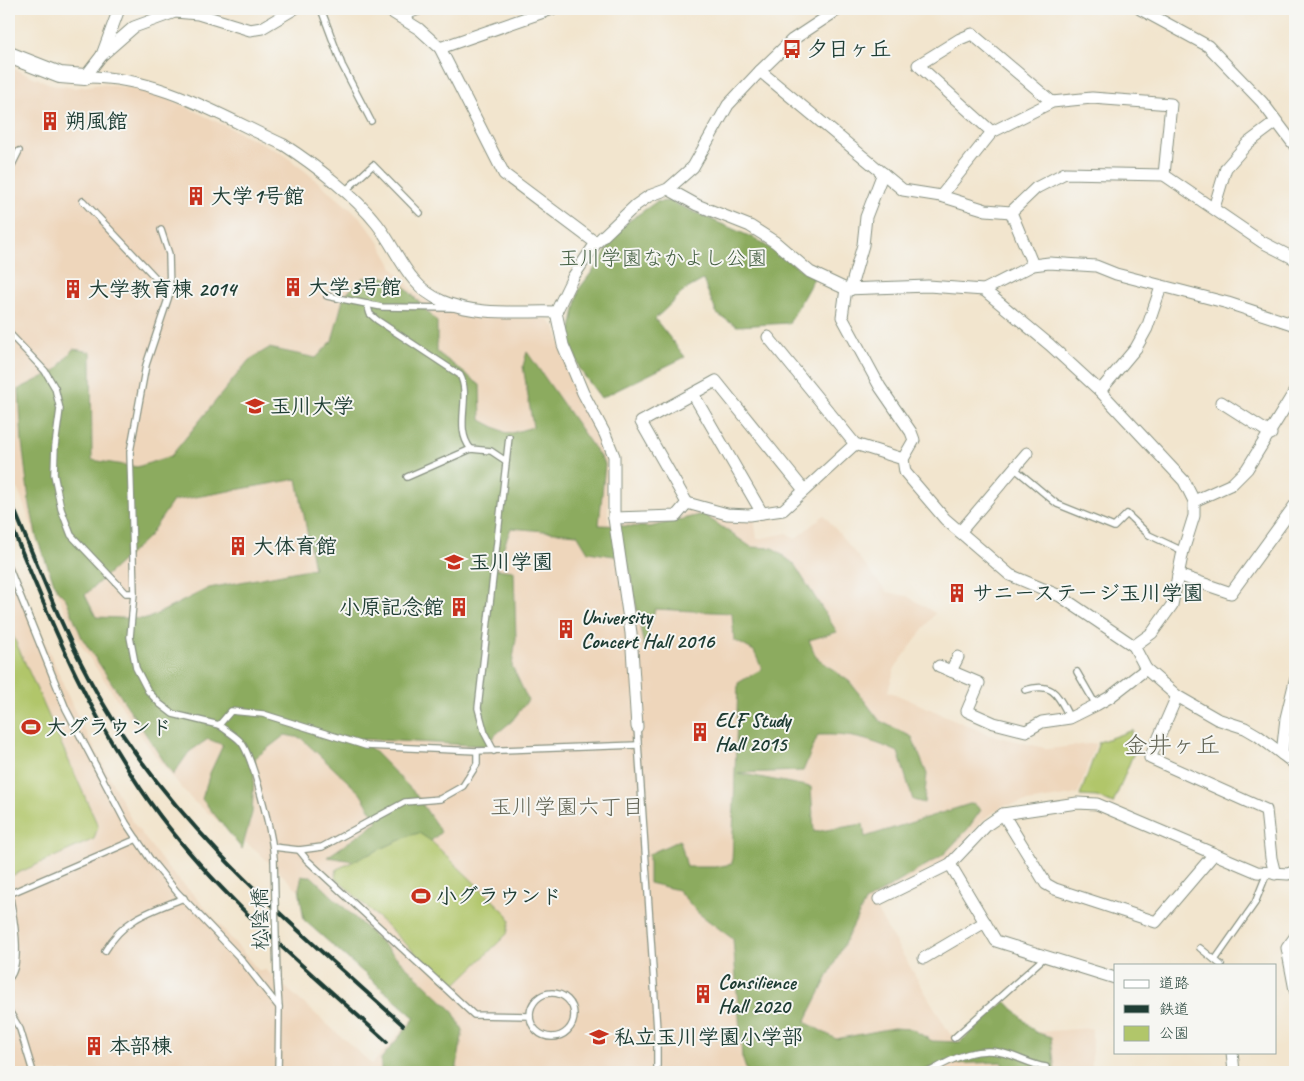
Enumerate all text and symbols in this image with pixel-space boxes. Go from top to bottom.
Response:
place label: 夕日ヶ丘 [807,36,891,62]
bus stop icon: 夕日ヶ丘 [781,38,803,60]
place label: 朔風館 [65,108,128,134]
building icon: 朔風館 [39,110,61,132]
place label: 大学1号館 [211,183,304,209]
building icon: 大学1号館 [185,185,207,207]
park label: 玉川学園なかよし公園 [558,245,768,271]
place label: 大学3号館 [308,274,401,300]
place label: 大学教育棟 2014 [88,276,238,302]
building icon: 大学3号館 [282,276,304,298]
building icon: 大学教育棟 2014 [62,278,84,300]
place label: 玉川大学 [270,393,354,419]
school or university icon: 玉川大学 [244,395,266,417]
place label: 大体育館 [253,533,337,559]
building icon: 大体育館 [227,535,249,557]
place label: 玉川学園 [469,549,553,575]
school or university icon: 玉川学園 [443,551,465,573]
place label: サニーステージ玉川学園 [972,580,1203,606]
building icon: サニーステージ玉川学園 [946,582,968,604]
place label: 小原記念館 [339,594,444,620]
building icon: 小原記念館 [448,596,470,618]
place label: University Concert Hall 2016 [581,604,716,654]
building icon: University Concert Hall 2016 [555,618,577,640]
place label: ELF Study Hall 2015 [715,707,793,757]
place label: 大グラウンド [46,714,172,740]
sports icon: 大グラウンド [20,716,42,738]
building icon: ELF Study Hall 2015 [689,721,711,743]
district label: 金井ヶ丘 [1124,730,1220,760]
district label: 玉川学園六丁目 [490,793,644,821]
place label: 小グラウンド [436,883,562,909]
sports icon: 小グラウンド [410,885,432,907]
street label: 松陰橋 [246,887,274,951]
legend [1114,964,1276,1054]
place label: Consilience Hall 2020 [718,969,798,1019]
text: 道路 [1159,974,1189,993]
building icon: Consilience Hall 2020 [692,983,714,1005]
text: 鉄道 [1159,1000,1189,1019]
place label: 私立玉川学園小学部 [614,1024,803,1050]
text: 公園 [1159,1024,1189,1043]
school or university icon: 私立玉川学園小学部 [588,1026,610,1048]
place label: 本部棟 [109,1033,172,1059]
building icon: 本部棟 [83,1035,105,1057]

